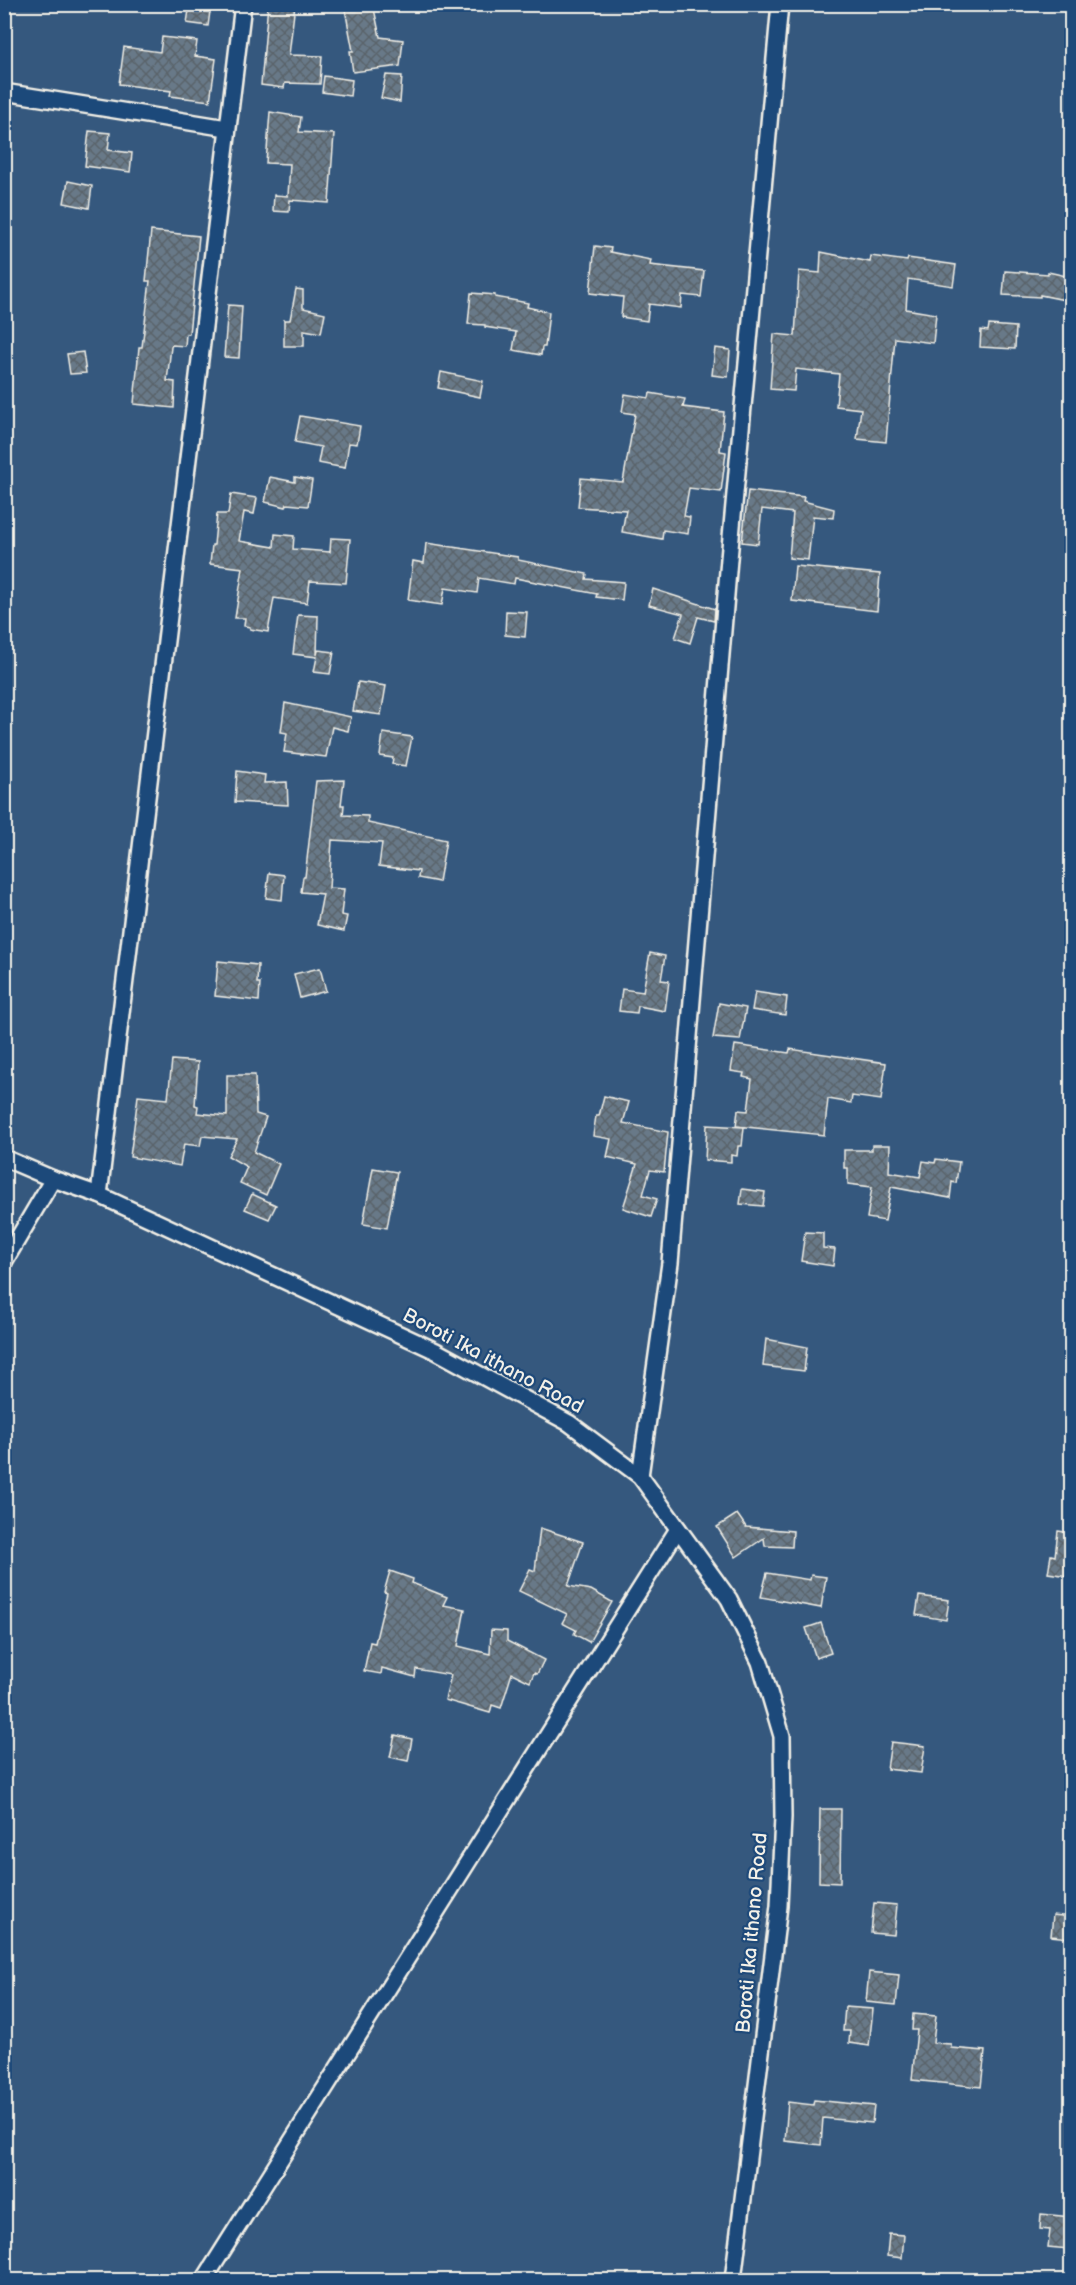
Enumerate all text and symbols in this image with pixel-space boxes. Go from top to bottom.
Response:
street label: Boroti Ika ithano Road [399,1303,587,1419]
street label: Boroti Ika ithano Road [731,1832,773,2034]

